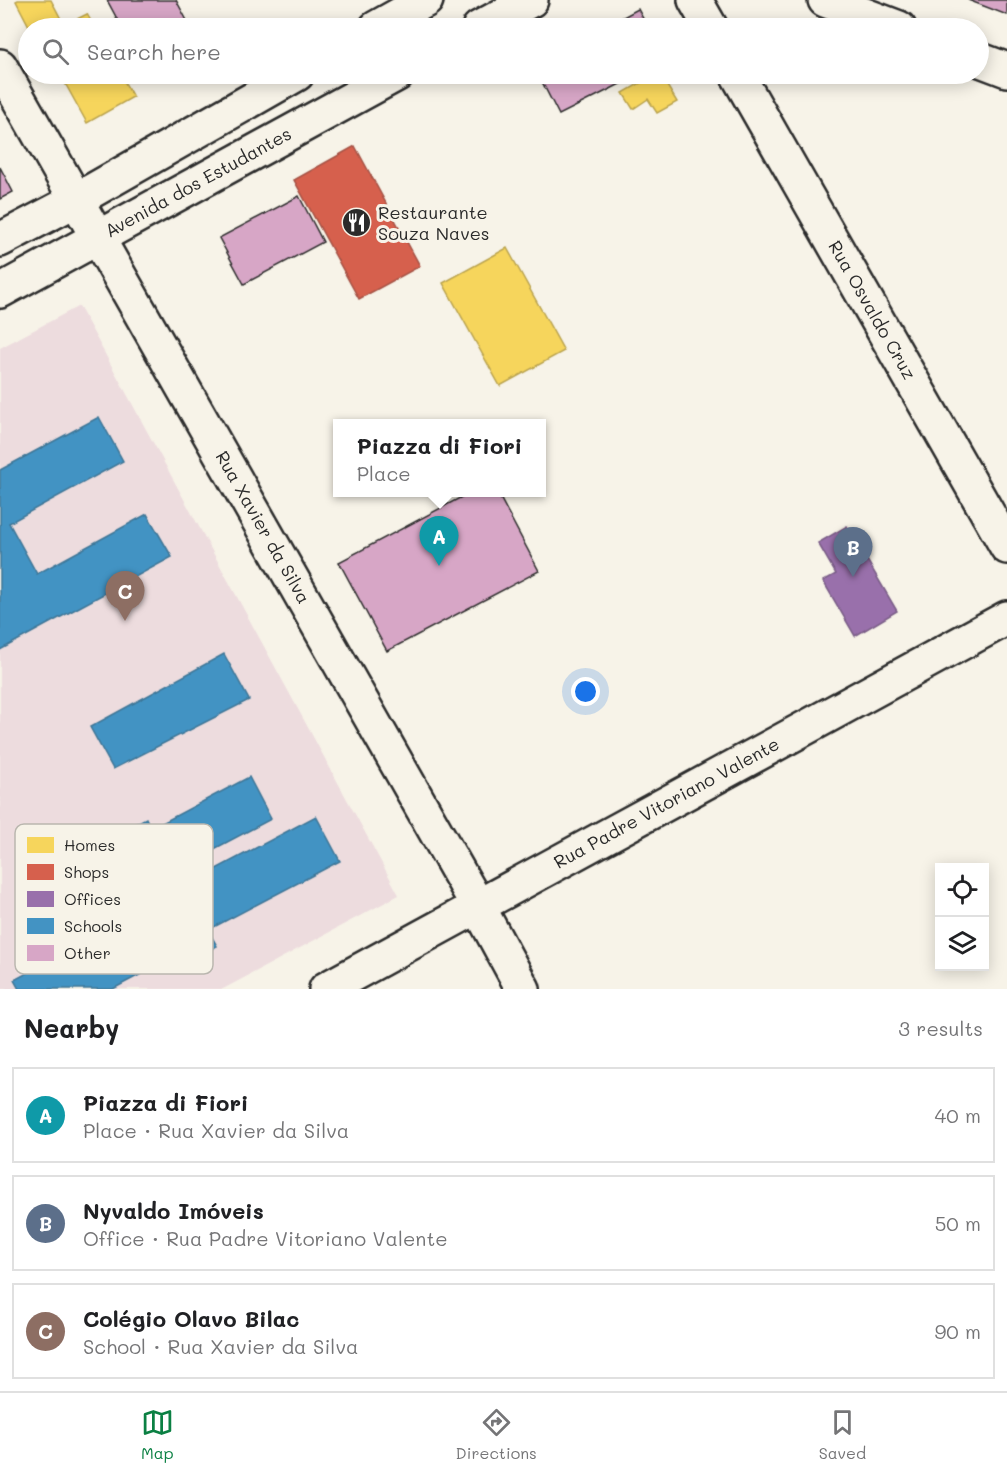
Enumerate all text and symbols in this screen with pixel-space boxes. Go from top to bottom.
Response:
search box [18,18,989,84]
icon: search [39,35,72,68]
text: Search here [87,37,221,66]
street label: Avenida dos Estudantes [100,121,295,242]
place label: Restaurante Souza Naves [378,200,490,245]
restaurant icon: Restaurante Souza Naves [341,207,373,239]
street label: Rua Osvaldo Cruz [824,236,922,384]
popup [333,419,546,497]
text: Piazza di Fiori [357,431,522,460]
street label: Rua Xavier da Silva [211,446,316,608]
text: Place [357,460,411,486]
pin: A [420,516,458,566]
pin: B [834,528,872,577]
pin: C [106,572,144,621]
your location [571,677,600,706]
street label: Rua Padre Vitoriano Valente [549,731,783,874]
legend [15,824,213,974]
text: Homes [64,834,115,855]
text: Shops [64,861,109,882]
map controls [935,863,989,971]
button: locate [935,863,989,917]
text: Offices [64,888,121,909]
text: Schools [64,915,122,936]
button: layers [935,917,989,971]
text: Other [64,942,111,963]
text: Nearby [24,1011,119,1045]
text: 3 results [898,1015,983,1041]
text: Piazza di Fiori [83,1088,248,1117]
text: A [39,1102,52,1128]
text: 40 m [935,1102,981,1128]
text: Place · Rua Xavier da Silva [83,1117,349,1143]
text: Nyvaldo Imóveis [83,1196,264,1225]
text: B [39,1210,52,1236]
text: 50 m [935,1210,981,1236]
text: Office · Rua Padre Vitoriano Valente [83,1225,448,1251]
text: Colégio Olavo Bilac [83,1304,299,1333]
text: C [38,1318,53,1344]
text: 90 m [935,1318,981,1344]
text: School · Rua Xavier da Silva [83,1333,358,1359]
tab: Map [141,1406,174,1463]
tab: Directions [456,1406,537,1463]
tab: Saved [819,1406,866,1463]

